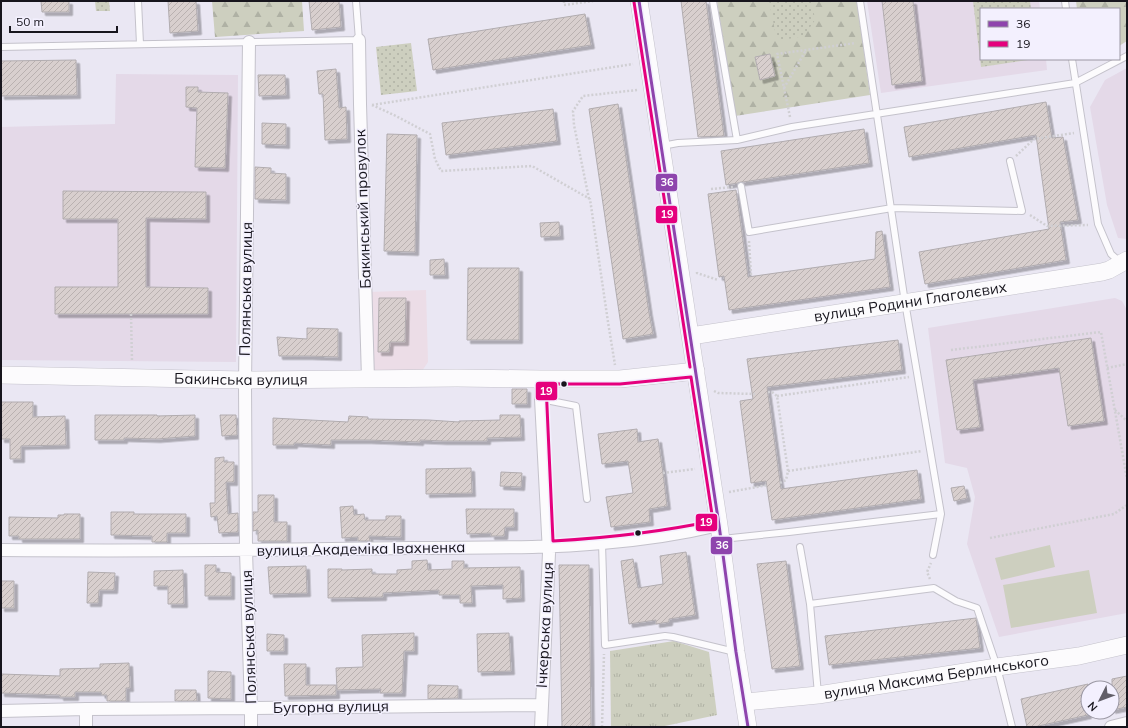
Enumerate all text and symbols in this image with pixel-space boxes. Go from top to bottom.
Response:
scale bar [10,8,117,34]
legend [980,8,1120,60]
text: 50 m [16,14,44,29]
text: 36 [1016,16,1030,31]
text: 19 [1016,36,1030,51]
street label: Бакинський провулок [350,128,375,289]
line badge: 36 [655,173,678,192]
text: 36 [660,175,674,189]
line badge: 19 [655,205,678,224]
text: 19 [660,207,674,221]
street label: Полянська вулиця [235,222,256,356]
street label: вулиця Родини Глаголєвих [813,277,1008,326]
street label: Бакинська вулиця [174,369,308,389]
unlabelled marker [559,379,569,389]
line badge: 19 [535,381,558,401]
text: 19 [539,384,553,398]
line badge: 19 [695,513,718,532]
text: 19 [699,515,713,529]
unlabelled marker [633,528,643,538]
line badge: 36 [710,536,733,555]
street label: вулиця Академіка Івахненка [256,537,466,560]
text: 36 [715,538,729,552]
street label: Ічкерська вулиця [532,562,557,688]
street label: Полянська вулиця [237,570,260,704]
street label: вулиця Максима Берлинського [822,650,1050,703]
north arrow [1080,680,1120,720]
street label: Бугорна вулиця [273,696,389,717]
text: N [1085,699,1101,714]

